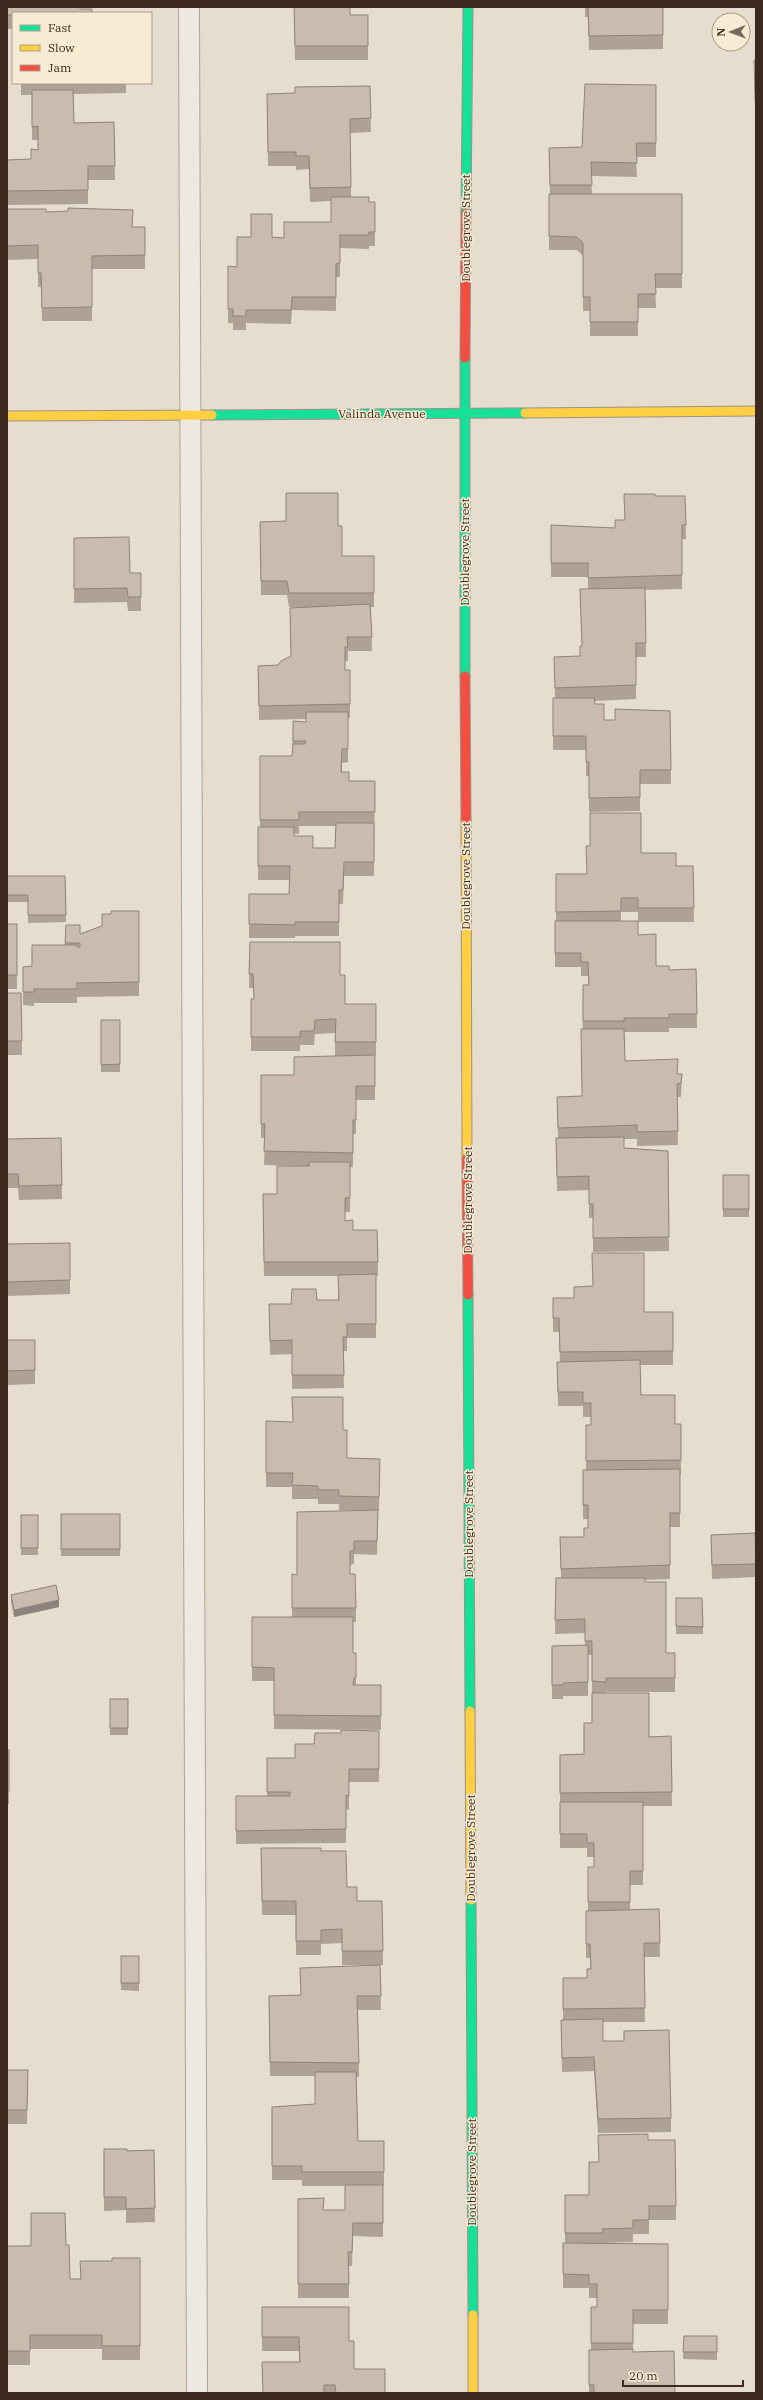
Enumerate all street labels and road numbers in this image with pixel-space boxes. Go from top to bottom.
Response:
street label: Doublegrove Street [458,174,473,282]
street label: Valinda Avenue [338,406,426,421]
street label: Doublegrove Street [457,498,472,606]
street label: Doublegrove Street [458,822,473,930]
street label: Doublegrove Street [460,1146,475,1254]
street label: Doublegrove Street [461,1470,476,1578]
street label: Doublegrove Street [463,1794,478,1902]
street label: Doublegrove Street [464,2118,479,2226]

